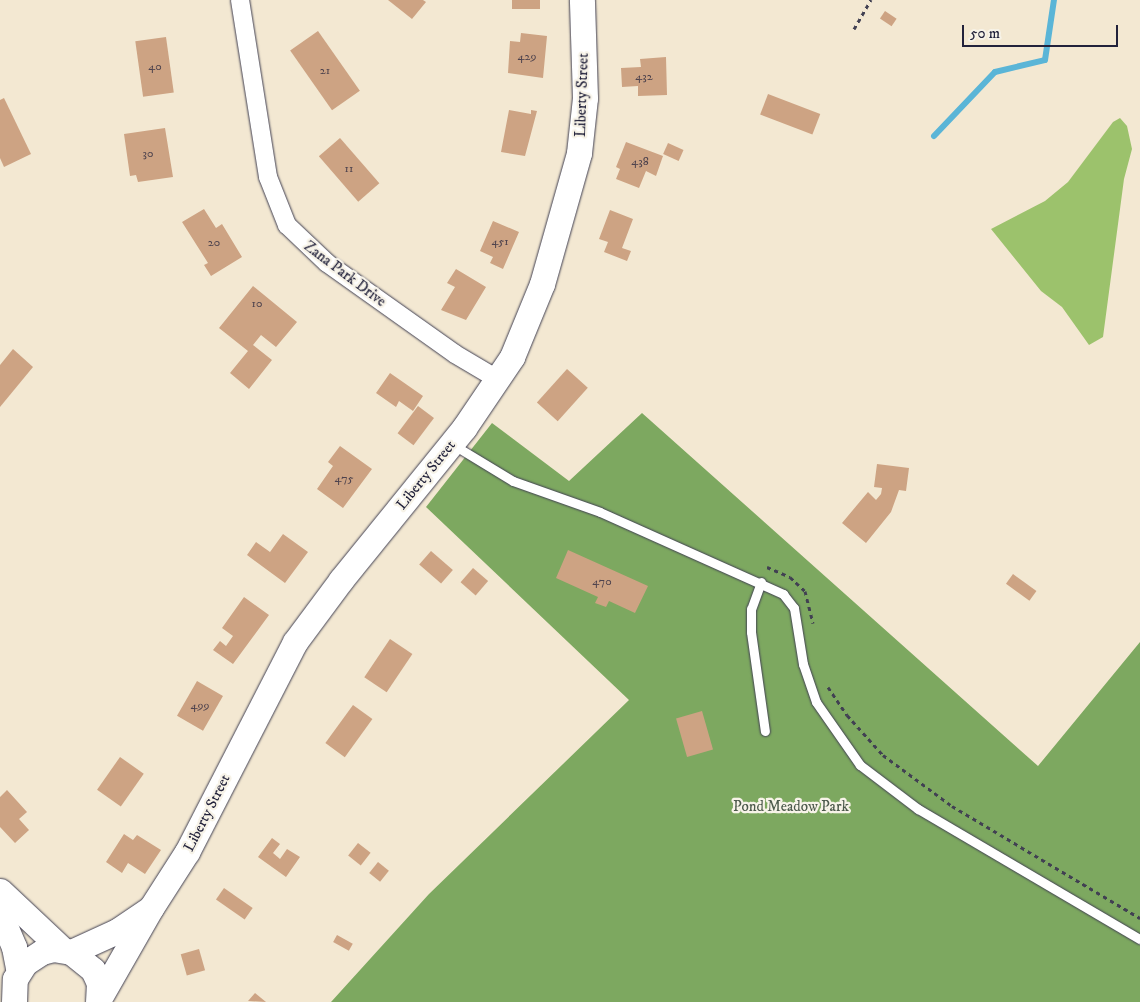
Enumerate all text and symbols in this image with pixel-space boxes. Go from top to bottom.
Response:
scale bar [965,15,1121,47]
text: 50 m [970,24,1000,43]
house number: 429 [518,50,536,64]
street label: Liberty Street [572,53,592,137]
house number: 40 [148,60,162,74]
house number: 21 [320,64,330,78]
house number: 432 [635,70,653,84]
house number: 30 [143,147,153,161]
house number: 438 [631,155,649,169]
house number: 11 [345,162,353,176]
house number: 451 [491,235,509,249]
house number: 20 [208,236,220,250]
street label: Zana Park Drive [300,237,390,311]
house number: 10 [252,297,262,311]
street label: Liberty Street [393,437,459,513]
house number: 475 [335,472,353,486]
house number: 470 [592,575,612,589]
house number: 499 [191,699,209,713]
street label: Liberty Street [180,771,234,855]
park label: Pond Meadow Park [733,798,849,816]

